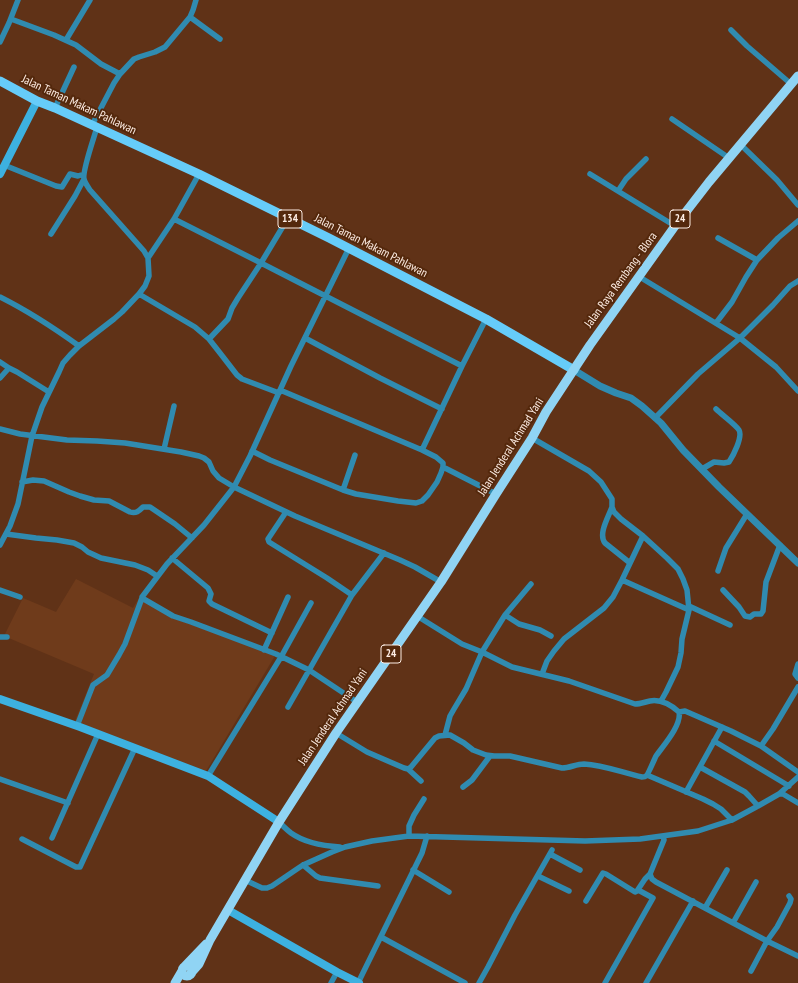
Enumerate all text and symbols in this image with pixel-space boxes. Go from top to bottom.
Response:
street label: Jalan Taman Makam Pahlawan [19,72,139,138]
road number: 134 [278,210,302,228]
road number: 24 [670,210,690,228]
street label: Jalan Taman Makam Pahlawan [312,211,430,281]
street label: Jalan Raya Rembang - Blora [582,230,660,330]
street label: Jalan Jenderal Achmad Yani [475,395,547,499]
road number: 24 [381,645,401,663]
street label: Jalan Jenderal Achmad Yani [296,666,370,768]

